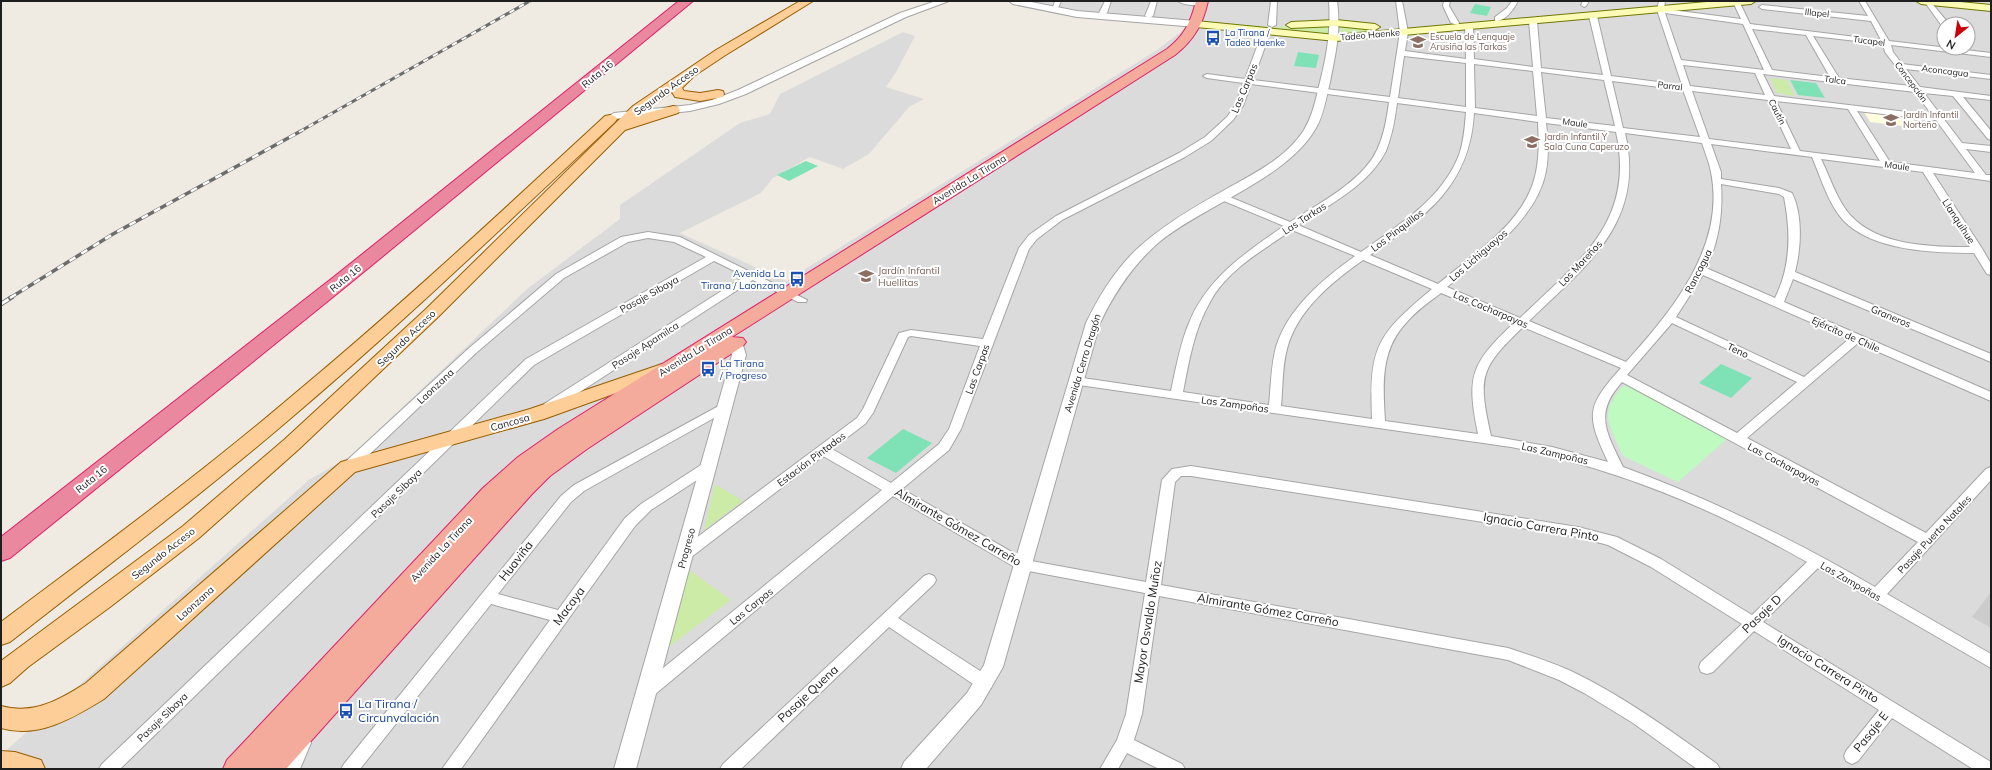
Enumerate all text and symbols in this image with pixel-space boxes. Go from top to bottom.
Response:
street label: Illapel [1804,6,1830,19]
north arrow [1936,16,1976,56]
street label: Tadeo Haenke [1340,26,1400,43]
place label: La Tirana / Tadeo Haenke [1225,27,1285,48]
bus stop icon: La Tirana / Tadeo Haenke [1204,29,1222,47]
place label: Escuela de Lenguaje Arusiña las Tarkas [1430,31,1515,52]
school or university icon: Escuela de Lenguaje Arusiña las Tarkas [1409,33,1427,51]
street label: Tucapel [1852,33,1886,48]
text: N [1944,37,1958,53]
street label: Ruta 16 [579,58,616,91]
street label: Concepción [1893,59,1930,104]
street label: Segundo Acceso [631,62,701,118]
street label: Las Carpas [1228,62,1261,115]
street label: Aconcagua [1921,62,1969,79]
street label: Talca [1823,73,1847,86]
street label: Parral [1657,79,1683,92]
street label: Cautín [1767,97,1788,126]
place label: Jardín Infantil Norteño [1903,109,1958,130]
school or university icon: Jardín Infantil Norteño [1882,111,1900,129]
street label: Maule [1562,115,1588,130]
place label: Jardin Infantil Y Sala Cuna Caperuzo [1544,131,1629,152]
school or university icon: Jardin Infantil Y Sala Cuna Caperuzo [1523,133,1541,151]
street label: Avenida La Tirana [930,152,1009,207]
street label: Maule [1884,158,1910,173]
street label: Llanquihue [1939,196,1978,246]
street label: Las Tarkas [1280,199,1329,237]
street label: Los Pinquillos [1368,206,1426,255]
street label: Los Lichiguayos [1446,226,1510,284]
street label: Los Moreños [1556,237,1605,289]
street label: Rancagua [1682,247,1715,295]
street label: Ruta 16 [327,262,364,295]
place label: Jardín Infantil Huellitas [878,264,940,289]
place label: Avenida La Tirana / Laonzana [701,267,785,292]
school or university icon: Jardín Infantil Huellitas [857,267,875,285]
bus stop icon: Avenida La Tirana / Laonzana [788,270,806,288]
street label: Pasaje Sibaya [617,273,681,316]
street label: Las Cacharpayas [1451,288,1530,331]
street label: Graneros [1869,302,1913,331]
street label: Segundo Acceso [374,307,439,370]
street label: Avenida Cerro Dragón [1061,312,1104,414]
street label: Ejército de Chile [1810,314,1882,355]
street label: Pasaje Apamilca [609,319,681,372]
street label: Avenida La Tirana [656,324,735,379]
street label: Teno [1725,340,1751,361]
street label: Las Carpas [962,342,993,396]
place label: La Tirana / Progreso [719,357,767,382]
bus stop icon: La Tirana / Progreso [699,360,717,378]
street label: Laonzana [414,366,457,407]
street label: Las Zampoñas [1200,393,1270,416]
street label: Cancosa [489,411,531,434]
street label: Estación Pintados [774,429,848,489]
street label: Las Zampoñas [1520,439,1590,467]
street label: Las Cacharpayas [1745,440,1822,489]
street label: Ruta 16 [73,463,110,496]
street label: Pasaje Sibaya [368,466,424,521]
street label: Almirante Gómez Carreño [892,484,1024,569]
street label: Pasaje Puerto Natales [1895,492,1974,576]
street label: Ignacio Carrera Pinto [1482,509,1600,544]
street label: Avenida La Tirana [408,514,475,585]
street label: Segundo Acceso [129,524,198,582]
street label: Progreso [675,526,698,570]
street label: Huaviña [495,538,536,584]
street label: Las Zampoñas [1818,559,1884,604]
street label: Mayor Osvaldo Muñoz [1130,560,1165,684]
street label: Laonzana [174,583,217,624]
street label: Macaya [550,584,588,628]
street label: Las Carpas [727,585,776,628]
street label: Almirante Gómez Carreño [1196,590,1340,629]
street label: Pasaje D [1739,591,1785,636]
street label: Ignacio Carrera Pinto [1775,631,1882,706]
street label: Pasaje Quena [774,662,841,725]
street label: Pasaje Sibaya [134,690,190,745]
place label: La Tirana / Circunvalación [358,696,439,725]
bus stop icon: La Tirana / Circunvalación [337,702,355,720]
street label: Pasaje E [1850,709,1891,755]

